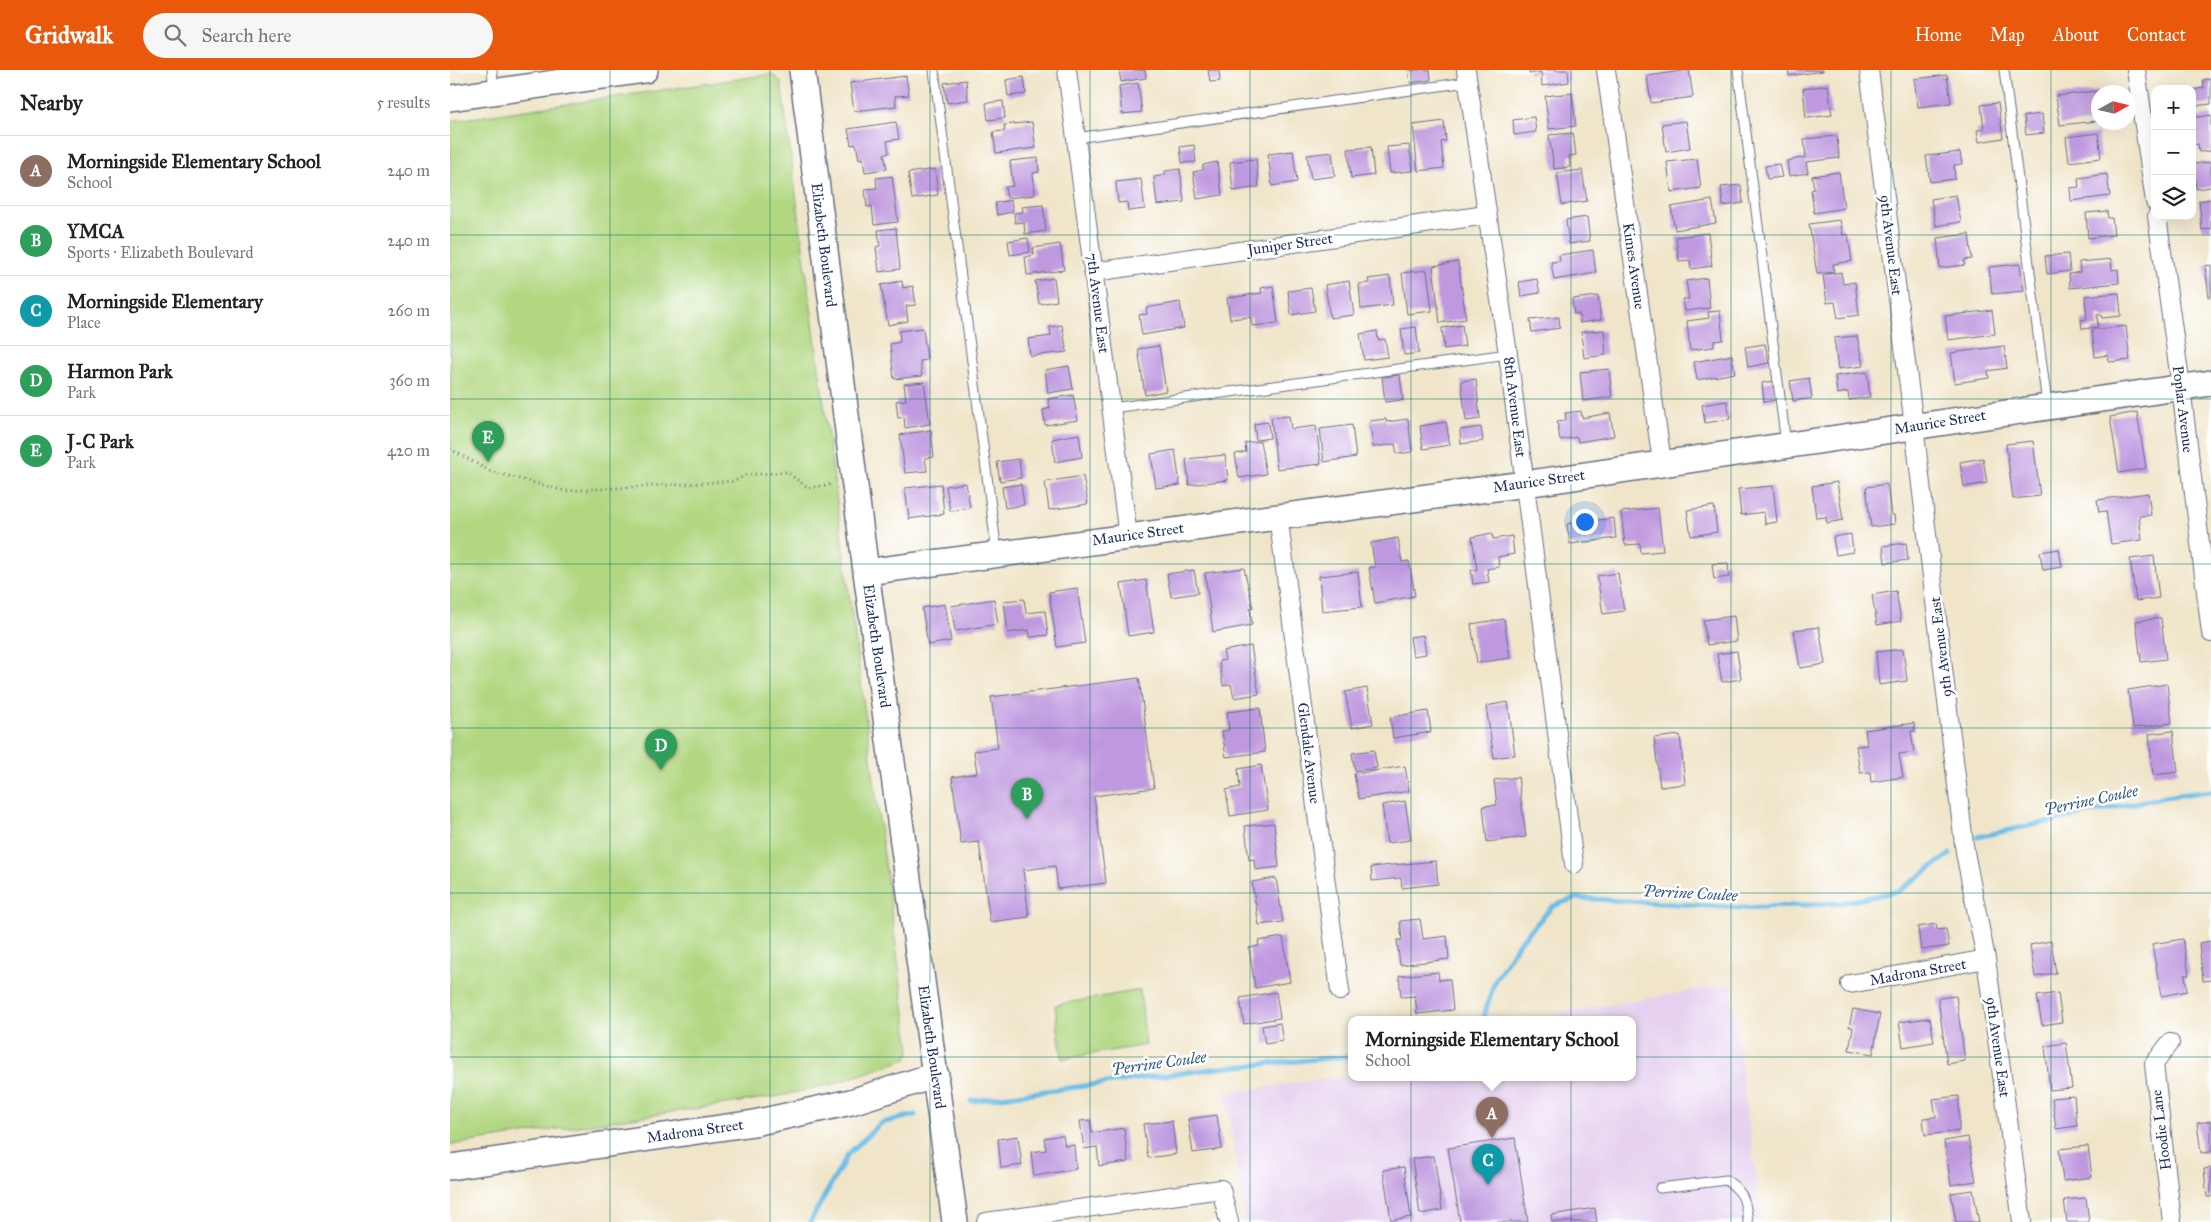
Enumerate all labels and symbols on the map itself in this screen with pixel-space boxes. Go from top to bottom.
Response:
north arrow [2091,85,2136,130]
street label: Elizabeth Boulevard [807,182,841,309]
street label: 9th Avenue East [1876,194,1906,297]
street label: Kimes Avenue [1619,222,1649,310]
street label: Juniper Street [1244,229,1335,260]
street label: 7th Avenue East [1083,252,1113,355]
street label: 8th Avenue East [1500,356,1530,459]
street label: Poplar Avenue [2169,364,2197,454]
street label: Maurice Street [1893,406,1988,438]
pin: E [472,421,504,462]
street label: Maurice Street [1492,466,1587,496]
your location [1572,509,1598,535]
street label: Maurice Street [1091,519,1186,549]
street label: Elizabeth Boulevard [859,583,895,710]
street label: 9th Avenue East [1926,595,1956,698]
street label: Glendale Avenue [1294,701,1324,805]
pin: D [645,729,677,770]
pin: B [1011,778,1043,819]
water label: Perrine Coulee [2042,781,2141,819]
water label: Perrine Coulee [1642,881,1739,905]
street label: Madrona Street [1868,955,1968,989]
street label: Elizabeth Boulevard [914,984,950,1111]
street label: 9th Avenue East [1982,996,2014,1099]
water label: Perrine Coulee [1111,1047,1209,1079]
street label: Hoodie Lane [2147,1089,2175,1171]
pin: A [1476,1097,1508,1138]
street label: Madrona Street [645,1115,745,1147]
pin: C [1472,1144,1504,1185]

